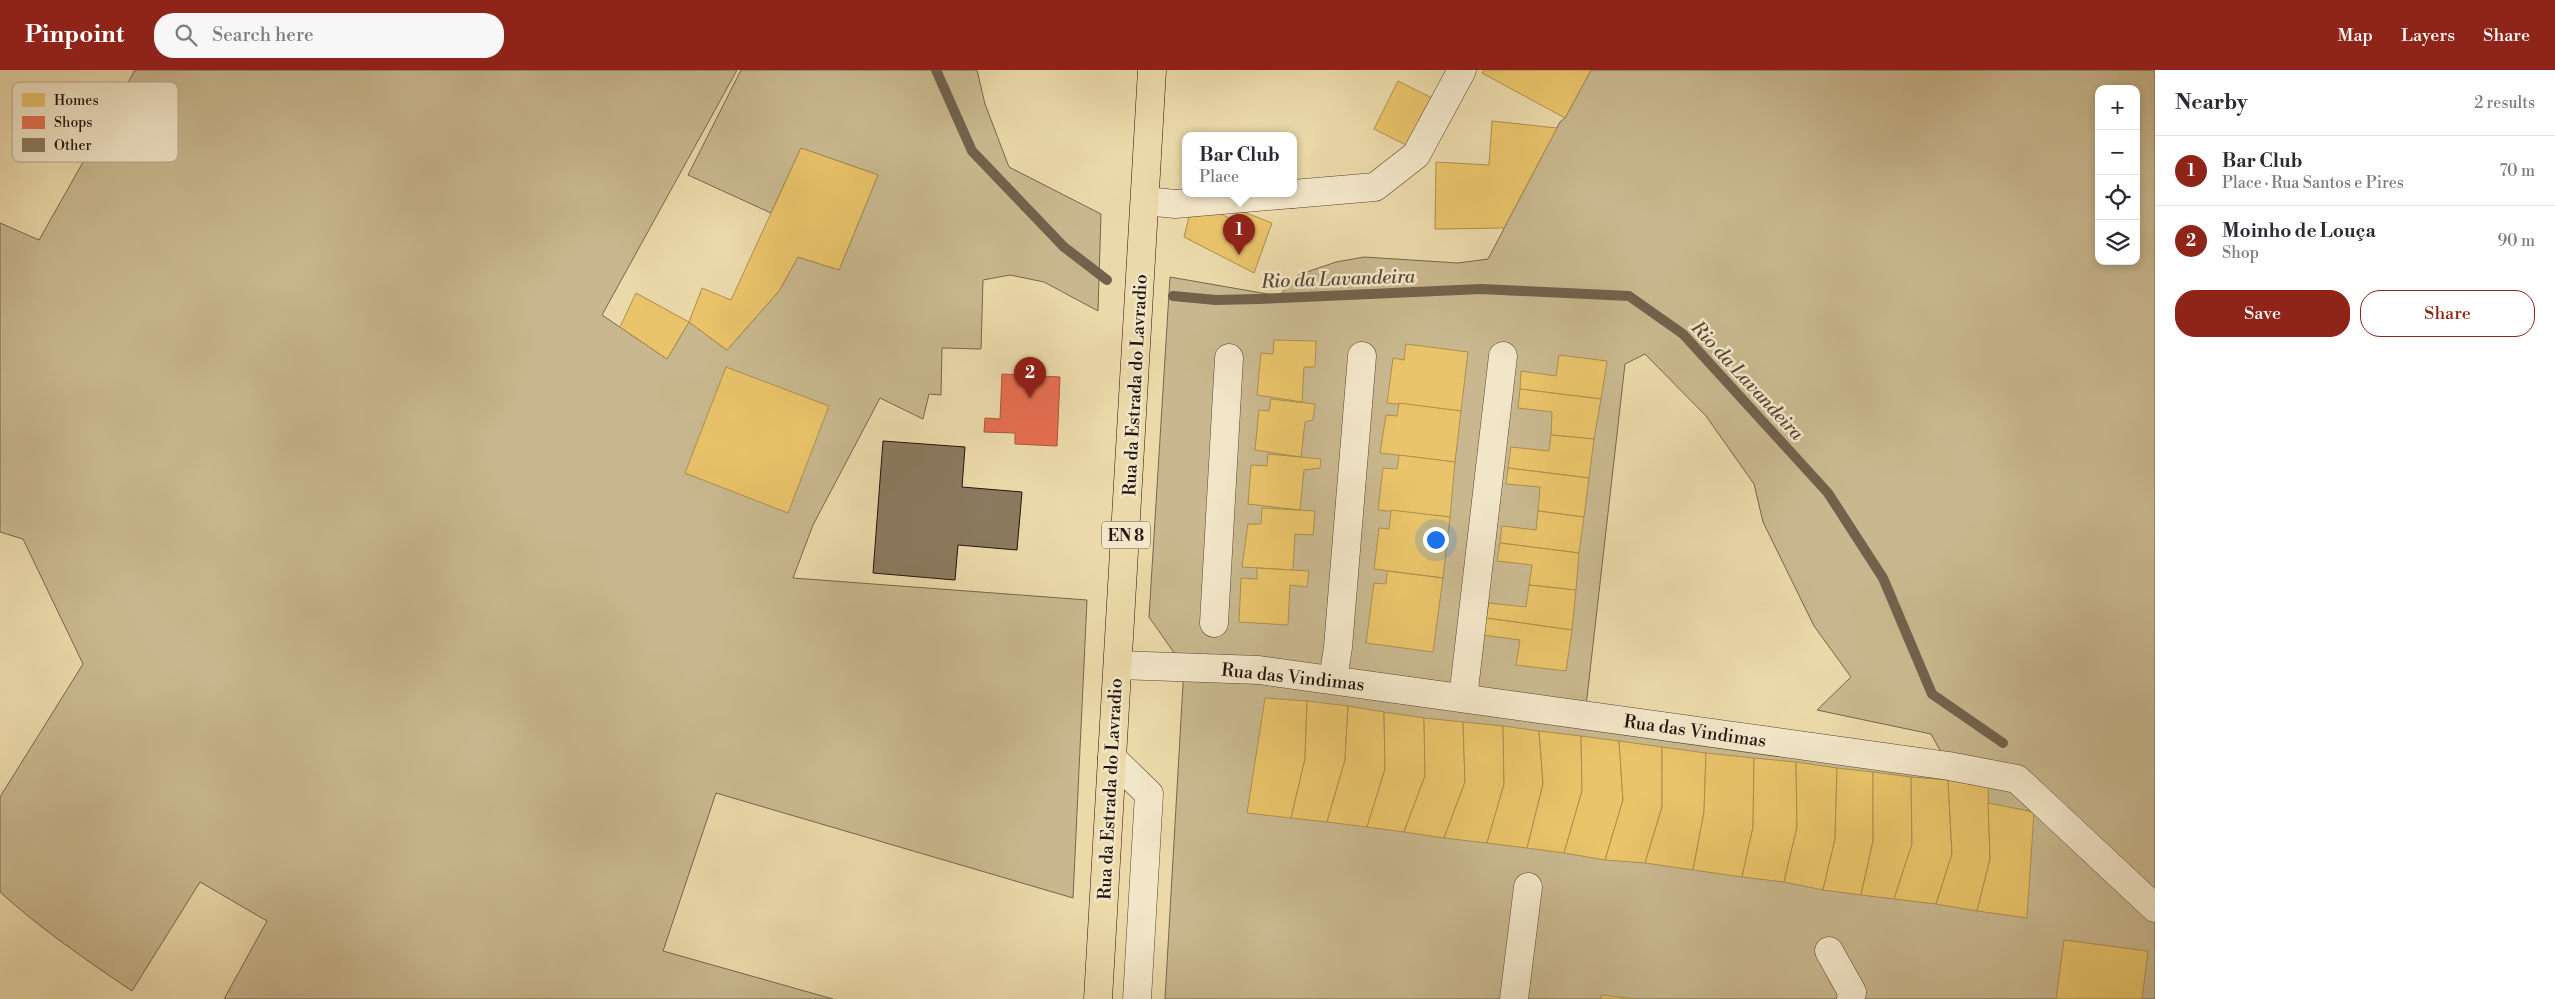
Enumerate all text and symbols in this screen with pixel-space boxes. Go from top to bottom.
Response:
search box [154,13,504,58]
text: Pinpoint [25,20,124,50]
icon: search [172,21,200,49]
text: Search here [212,23,314,47]
text: Map [2338,24,2373,47]
text: Layers [2401,24,2455,47]
text: Share [2483,24,2530,47]
legend [12,82,178,162]
map controls [2095,85,2140,265]
button: + [2095,85,2140,130]
text: Nearby [2175,90,2248,116]
text: Homes [54,92,99,110]
text: 2 results [2474,93,2535,113]
text: Shops [54,114,92,132]
button: − [2095,130,2140,175]
popup [1182,132,1297,197]
text: Other [54,137,92,155]
text: Bar Club [1199,143,1280,167]
text: Bar Club [2222,149,2303,173]
text: 1 [2187,161,2195,181]
text: 70 m [2499,161,2535,181]
text: Place [1199,167,1239,187]
text: Place · Rua Santos e Pires [2222,173,2404,193]
button: locate [2095,175,2140,220]
pin: 1 [1223,214,1255,255]
text: Moinho de Louça [2222,219,2376,243]
button: layers [2095,220,2140,265]
text: 2 [2186,231,2196,251]
text: 90 m [2497,231,2535,251]
text: Shop [2222,243,2259,263]
water label: Rio da Lavandeira [1260,264,1416,294]
street label: Rua da Estrada do Lavradio [1118,273,1153,497]
button: Save [2175,290,2350,337]
button: Share [2360,290,2535,337]
water label: Rio da Lavandeira [1685,315,1809,446]
pin: 2 [1014,357,1046,398]
road number: EN 8 [1102,522,1150,548]
your location [1423,527,1449,553]
street label: Rua das Vindimas [1220,659,1366,696]
street label: Rua da Estrada do Lavradio [1093,677,1128,901]
street label: Rua das Vindimas [1622,710,1768,753]

